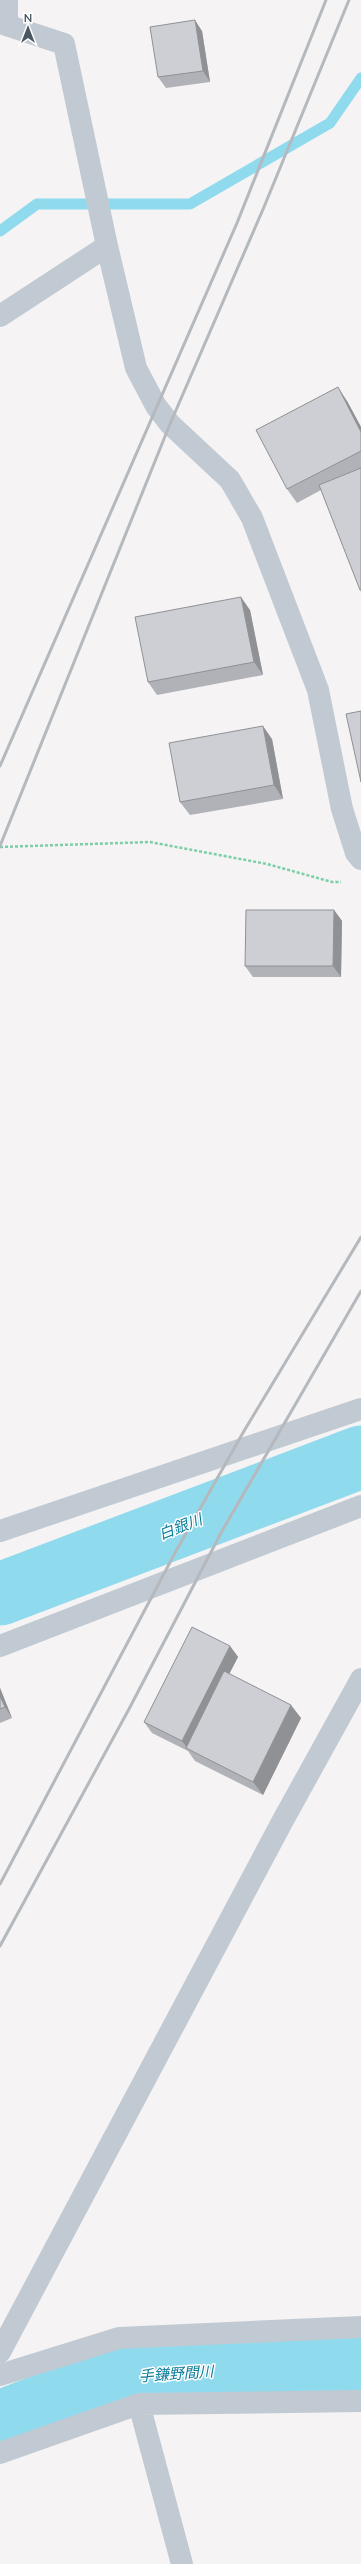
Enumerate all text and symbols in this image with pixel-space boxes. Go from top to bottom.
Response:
north arrow [8,8,48,48]
text: N [24,11,32,24]
water label: 白銀川 [156,1509,206,1542]
water label: 手鎌野間川 [138,2361,216,2385]

